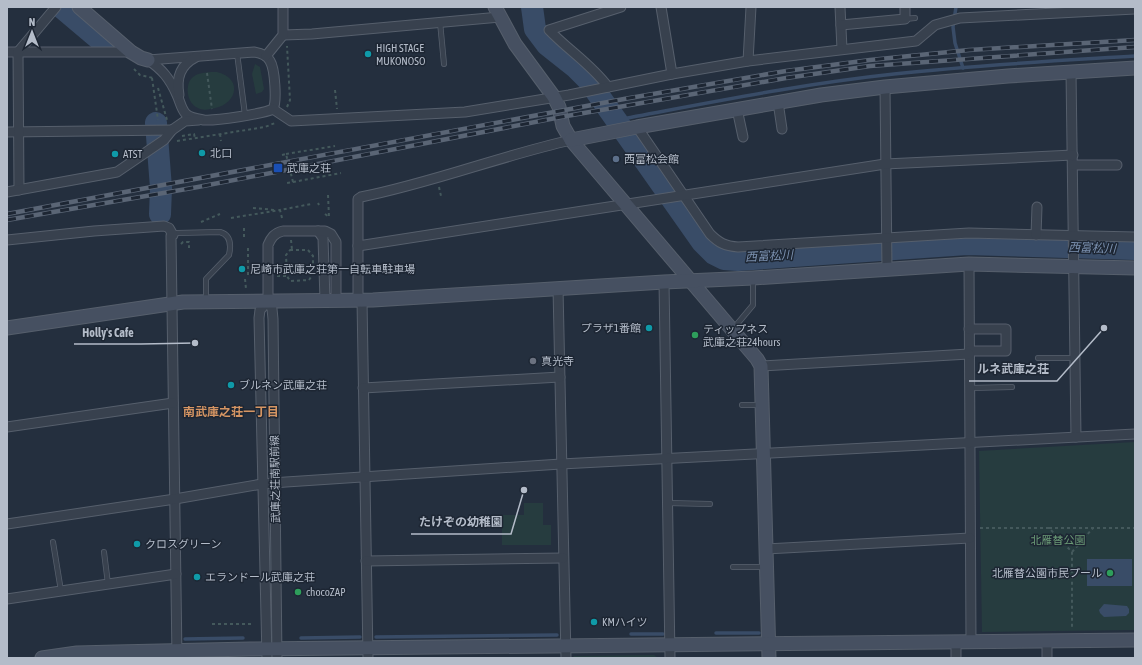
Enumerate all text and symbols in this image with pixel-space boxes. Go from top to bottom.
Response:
north arrow [12,12,52,52]
text: N [29,16,35,28]
place label: HIGH STAGE MUKONOSO [376,42,425,67]
marker: HIGH STAGE MUKONOSO [363,49,373,59]
place label: 北口 [210,147,232,159]
place label: ATST [123,148,142,160]
marker: 北口 [197,148,207,158]
marker: ATST [110,149,120,159]
place label: 西富松会館 [624,153,679,165]
marker: 西富松会館 [611,154,621,164]
marker: 武庫之荘 [272,162,284,174]
place label: 武庫之荘 [287,162,331,174]
water label: 西富松川 [1068,240,1118,256]
water label: 西富松川 [745,248,795,264]
place label: 尼崎市武庫之荘第一自転車駐車場 [250,263,415,275]
marker: 尼崎市武庫之荘第一自転車駐車場 [237,264,247,274]
callout: Holly's Cafe [74,320,141,344]
place label: プラザ1番館 [581,322,641,334]
marker: プラザ1番館 [644,323,654,333]
place label: ティップネス 武庫之荘24hours [703,323,780,348]
text: Holly's Cafe [82,326,134,340]
marker: ティップネス 武庫之荘24hours [690,330,700,340]
place label: 真光寺 [541,355,574,367]
marker: 真光寺 [528,356,538,366]
callout: ルネ武庫之荘 [969,357,1057,381]
text: ルネ武庫之荘 [977,362,1049,376]
place label: ブルネン武庫之荘 [239,379,327,391]
marker: ブルネン武庫之荘 [226,380,236,390]
district label: 南武庫之荘一丁目 [183,405,279,419]
street label: 武庫之荘南駅前線 [268,435,282,523]
callout: たけぞの幼稚園 [411,510,511,534]
text: たけぞの幼稚園 [419,515,503,529]
park label: 北雁替公園 [1031,534,1086,546]
place label: クロスグリーン [145,538,221,550]
marker: クロスグリーン [132,539,142,549]
place label: 北雁替公園市民プール [992,567,1102,579]
marker: 北雁替公園市民プール [1105,568,1115,578]
place label: エランドール武庫之荘 [205,571,315,583]
marker: エランドール武庫之荘 [192,572,202,582]
place label: chocoZAP [306,586,346,598]
marker: chocoZAP [293,587,303,597]
place label: KMハイツ [602,616,648,628]
marker: KMハイツ [589,617,599,627]

